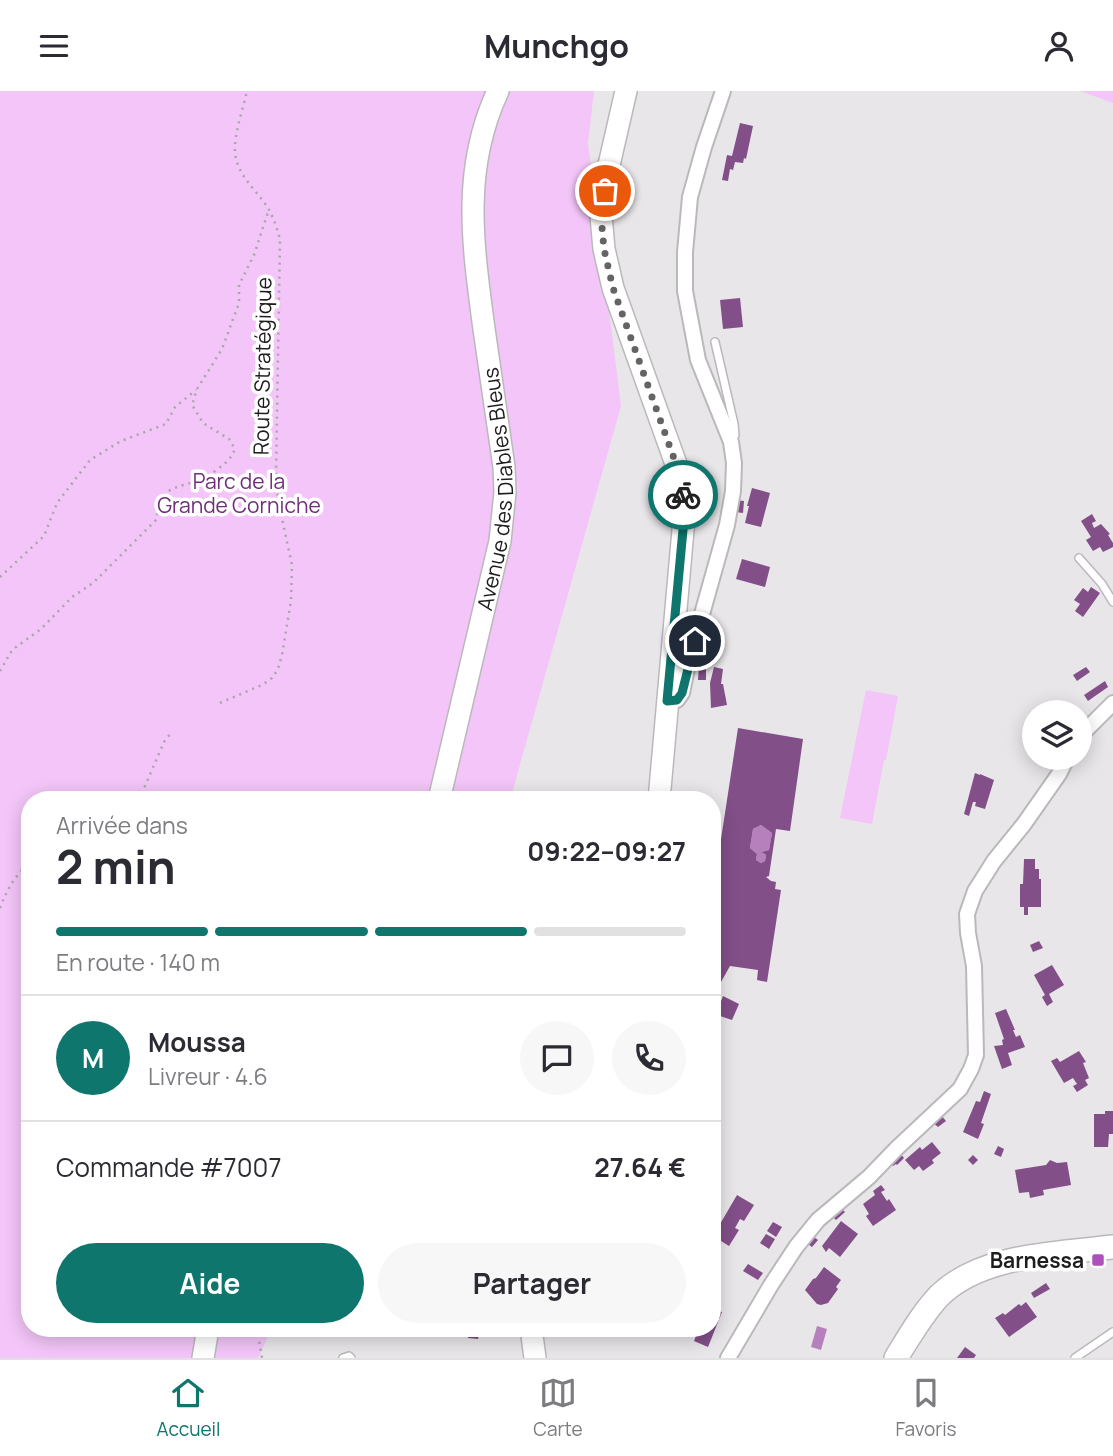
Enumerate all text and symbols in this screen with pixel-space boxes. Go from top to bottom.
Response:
text: Munchgo [484,24,629,68]
icon: menu [35,27,73,65]
icon: person [1040,27,1078,65]
pin [575,161,635,221]
icon: bag [586,172,624,210]
street label: Route Stratégique [246,277,278,455]
street label: Avenue des Diables Bleus [470,366,519,613]
courier [648,460,718,530]
park label: Parc de la Grande Corniche [157,467,321,519]
icon: bike [664,476,702,514]
pin [665,611,725,671]
icon: home [676,622,714,660]
map controls [1022,700,1092,770]
button: layers [1022,700,1092,770]
text: Arrivée dans [56,809,188,841]
text: 09:22–09:27 [527,833,686,869]
text: 2 min [56,835,176,898]
text: En route · 140 m [56,946,220,978]
button: chat [520,1021,594,1095]
button: phone [612,1021,686,1095]
text: Moussa [148,1024,246,1060]
text: M [82,1040,104,1076]
text: Livreur · 4.6 [148,1060,268,1092]
text: Commande #7007 [56,1149,281,1185]
text: 27.64 € [594,1149,686,1185]
button: Aide [56,1243,364,1323]
button: Partager [378,1243,686,1323]
place label: Barnessa [990,1246,1084,1274]
marker: Barnessa [1090,1252,1106,1268]
tab: Accueil [156,1374,220,1442]
tab: Carte [533,1374,583,1442]
tab: Favoris [895,1374,957,1442]

